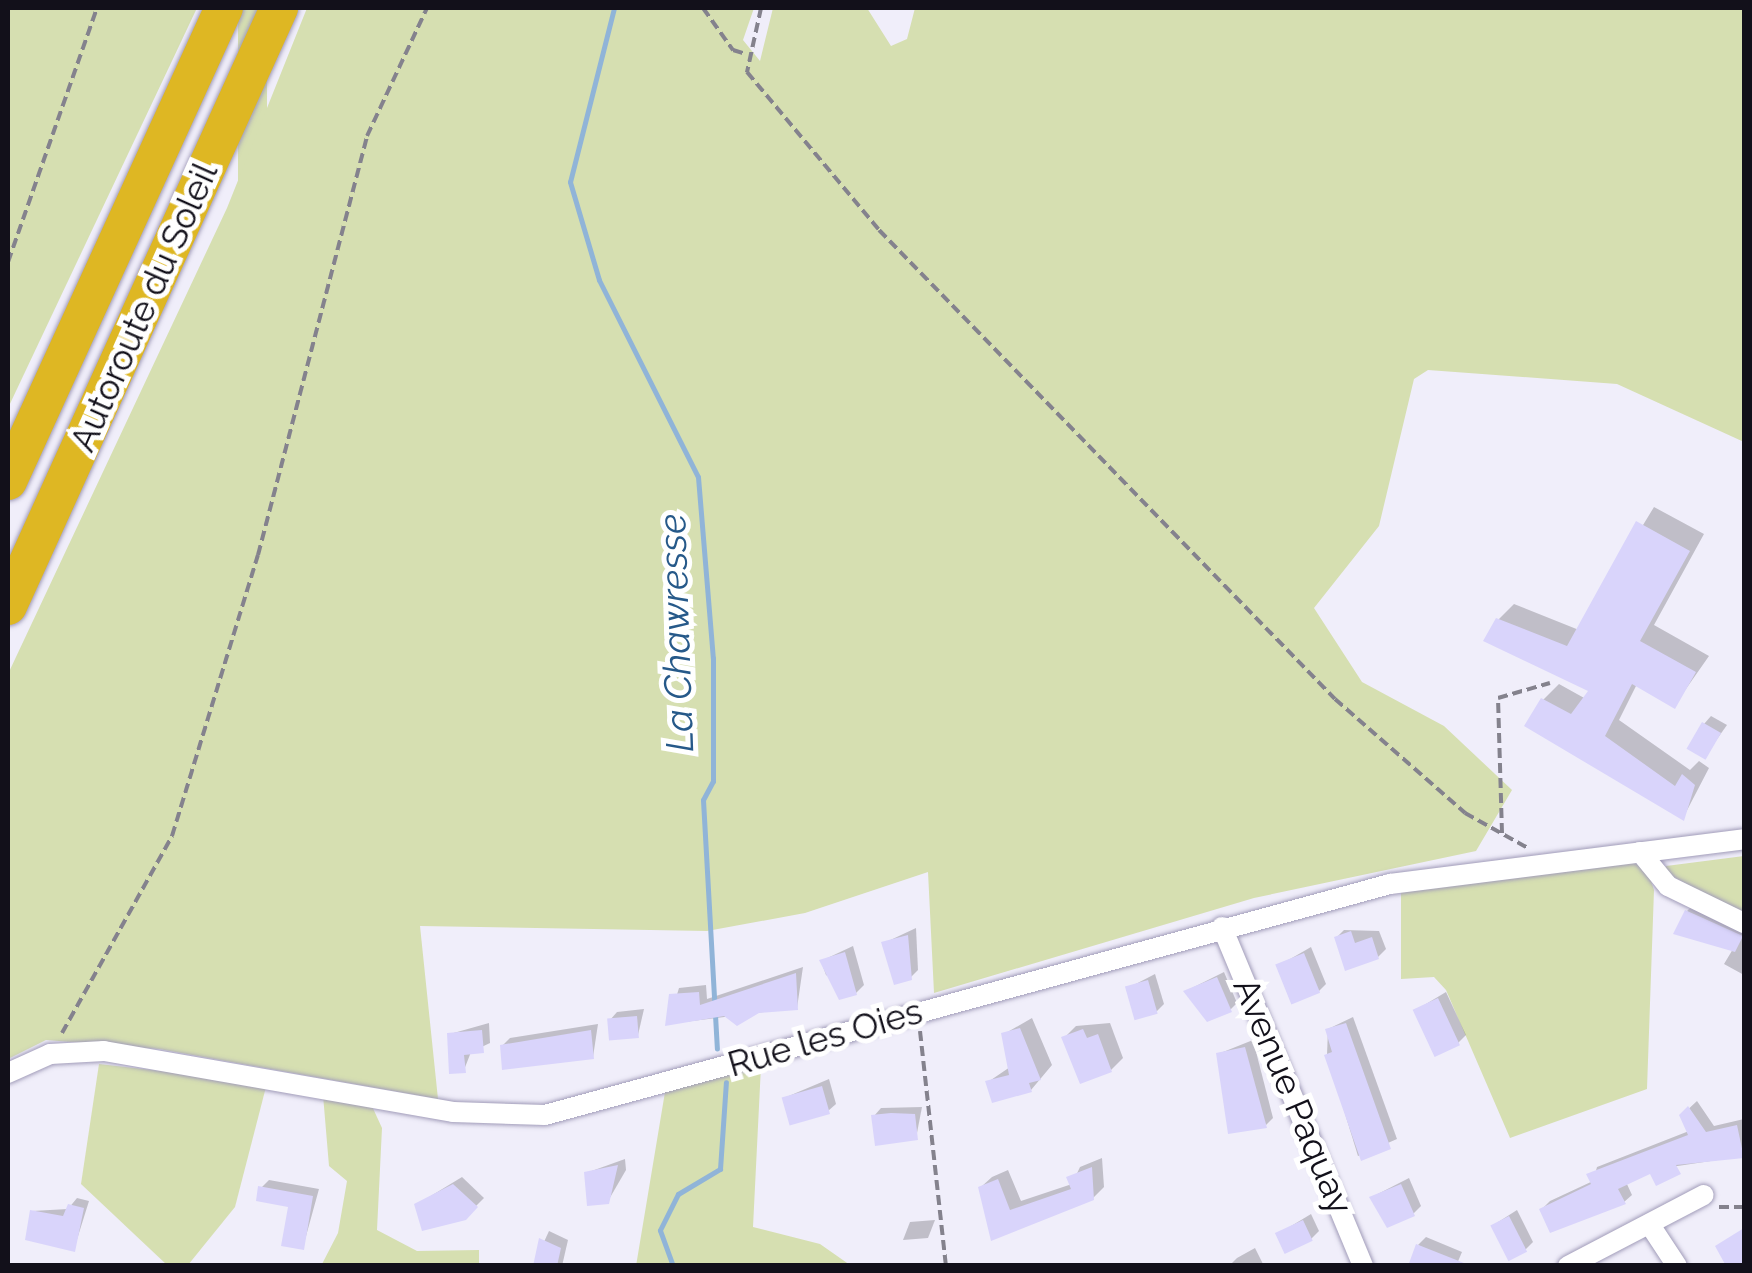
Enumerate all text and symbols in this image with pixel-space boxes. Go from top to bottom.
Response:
street label: Autoroute du Soleil [62,156,226,458]
water label: La Chawresse [649,513,703,753]
street label: Avenue Paquay [1224,972,1362,1220]
street label: Rue les Oies [723,990,927,1086]

